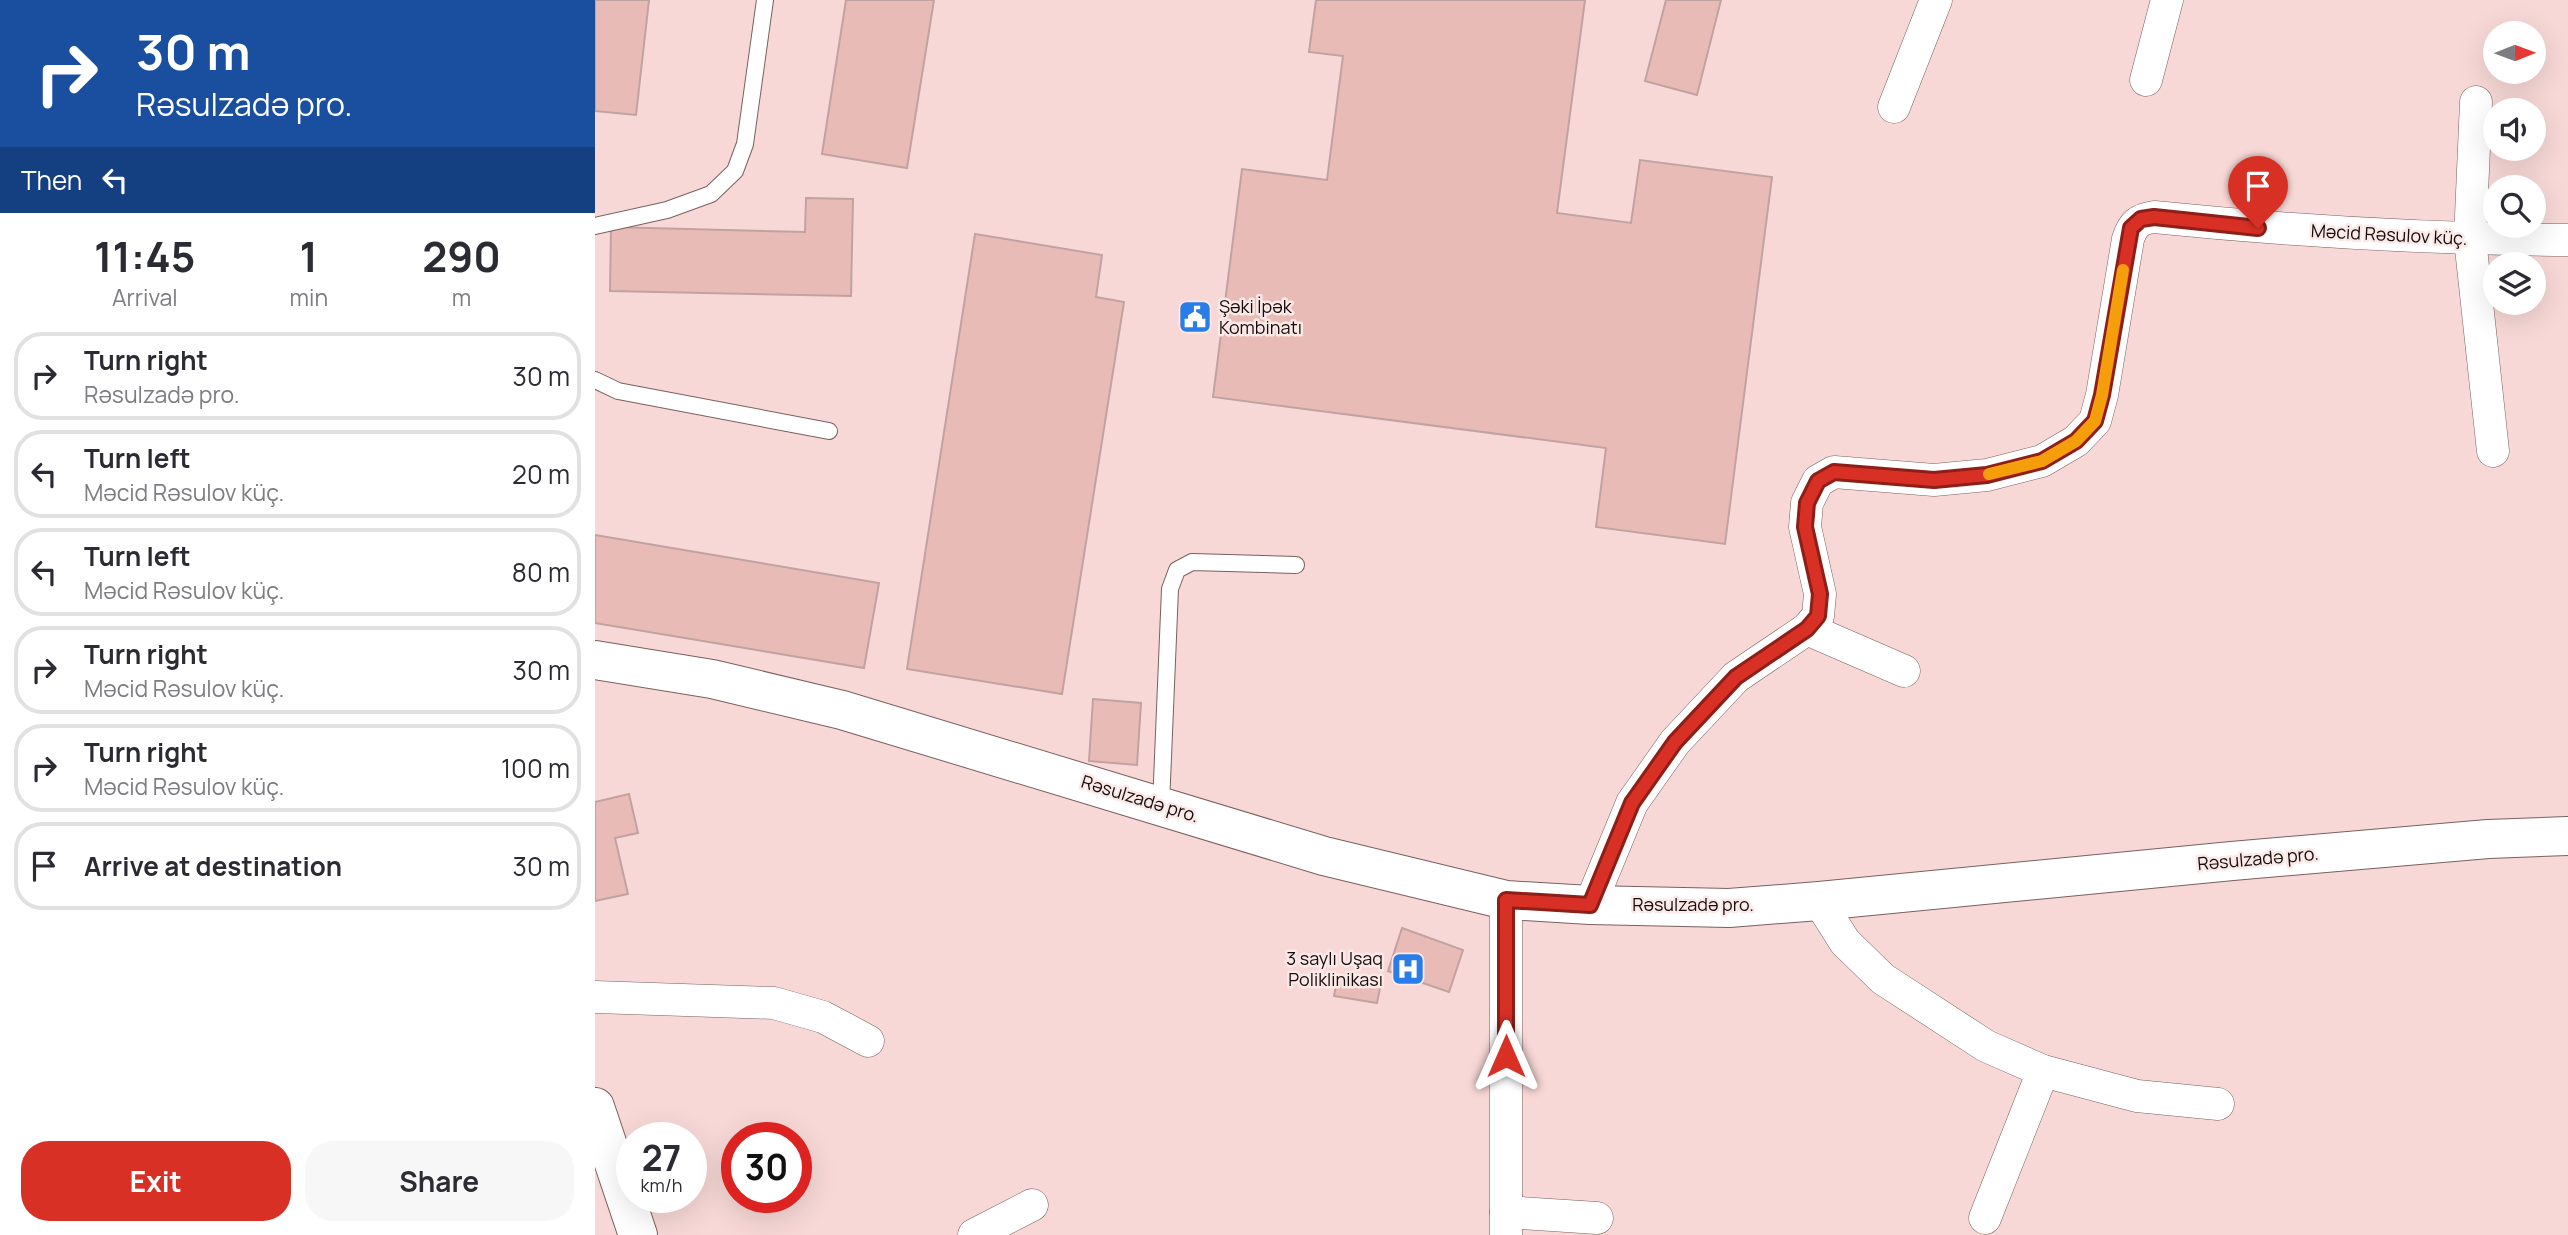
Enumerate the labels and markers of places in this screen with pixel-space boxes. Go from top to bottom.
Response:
pin [2228,156,2288,228]
place label: Şəki İpək Kombinatı [1219,294,1302,339]
public building icon: Şəki İpək Kombinatı [1176,298,1214,336]
place label: 3 saylı Uşaq Poliklinikası [1286,946,1383,991]
hospital icon: 3 saylı Uşaq Poliklinikası [1389,950,1427,988]

